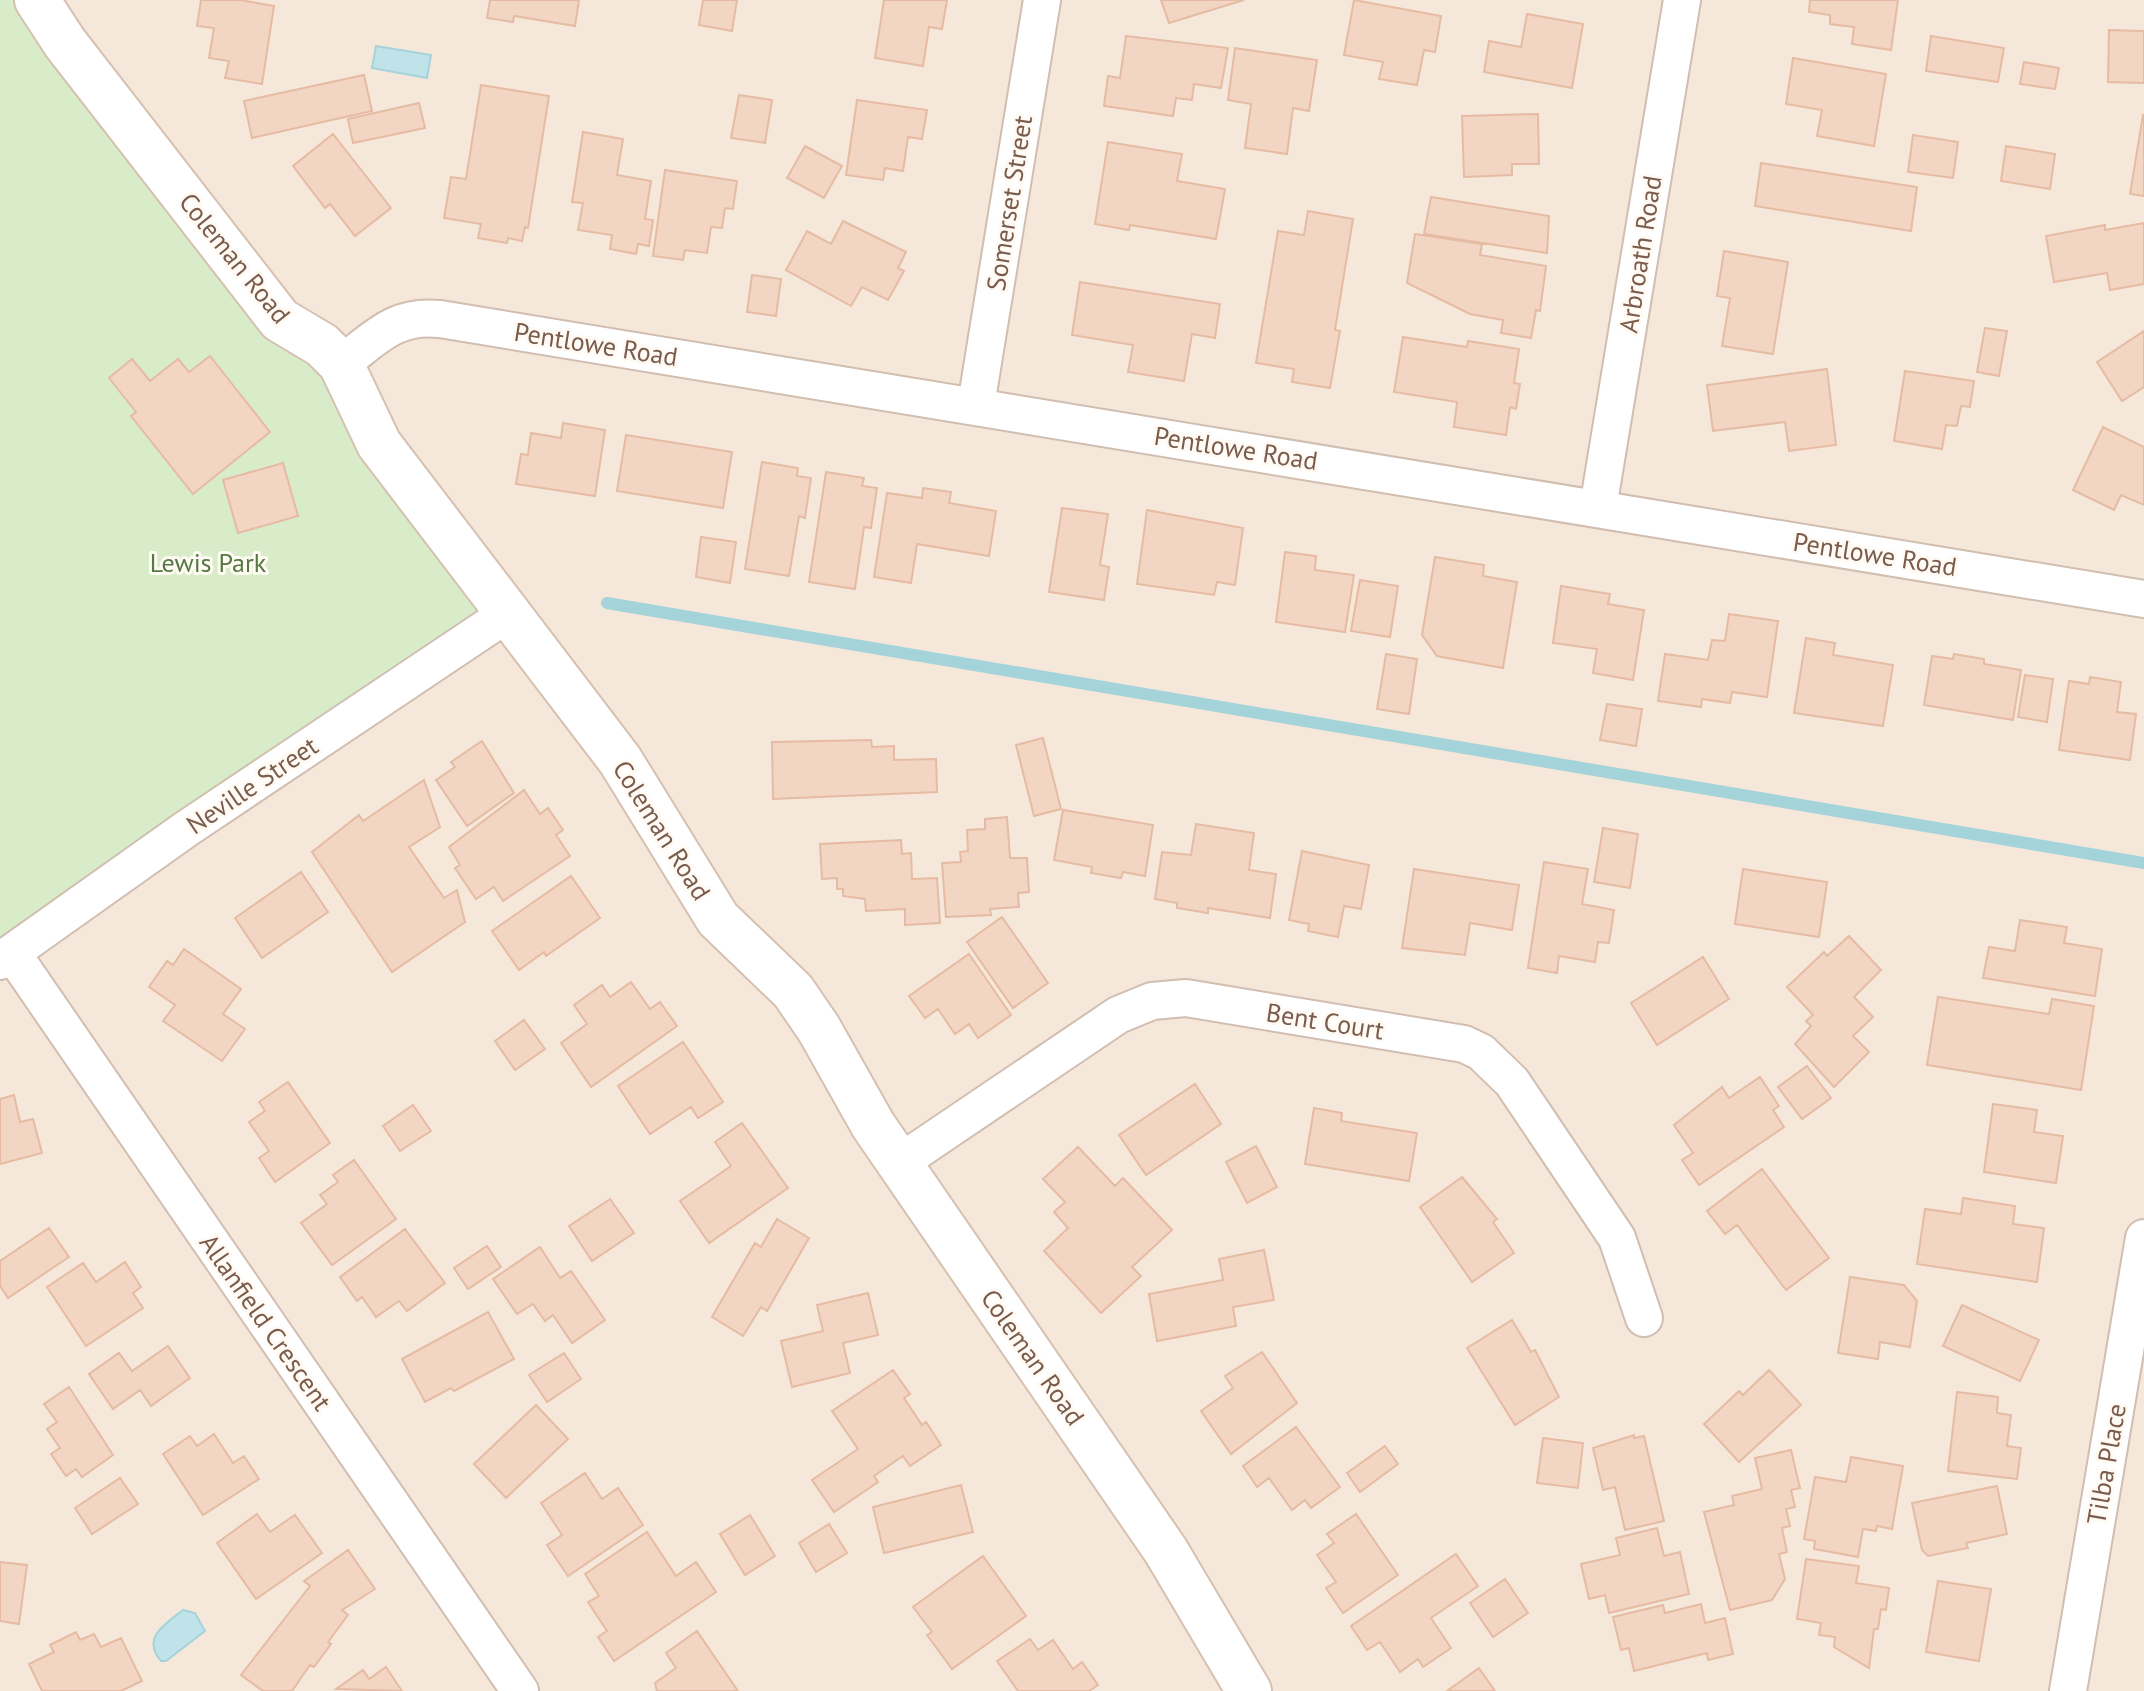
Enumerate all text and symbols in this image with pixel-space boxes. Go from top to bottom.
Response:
street label: Somerset Street [979,113,1039,293]
street label: Arbroath Road [1611,173,1669,335]
street label: Coleman Road [172,186,298,330]
street label: Pentlowe Road [512,315,680,373]
street label: Pentlowe Road [1152,419,1320,477]
street label: Pentlowe Road [1791,525,1959,583]
park label: Lewis Park [150,546,267,579]
street label: Neville Street [180,729,324,841]
street label: Coleman Road [606,754,718,906]
street label: Bent Court [1264,995,1386,1047]
street label: Allanfield Crescent [193,1227,339,1417]
street label: Coleman Road [974,1282,1092,1432]
street label: Tilba Place [2079,1401,2133,1527]

